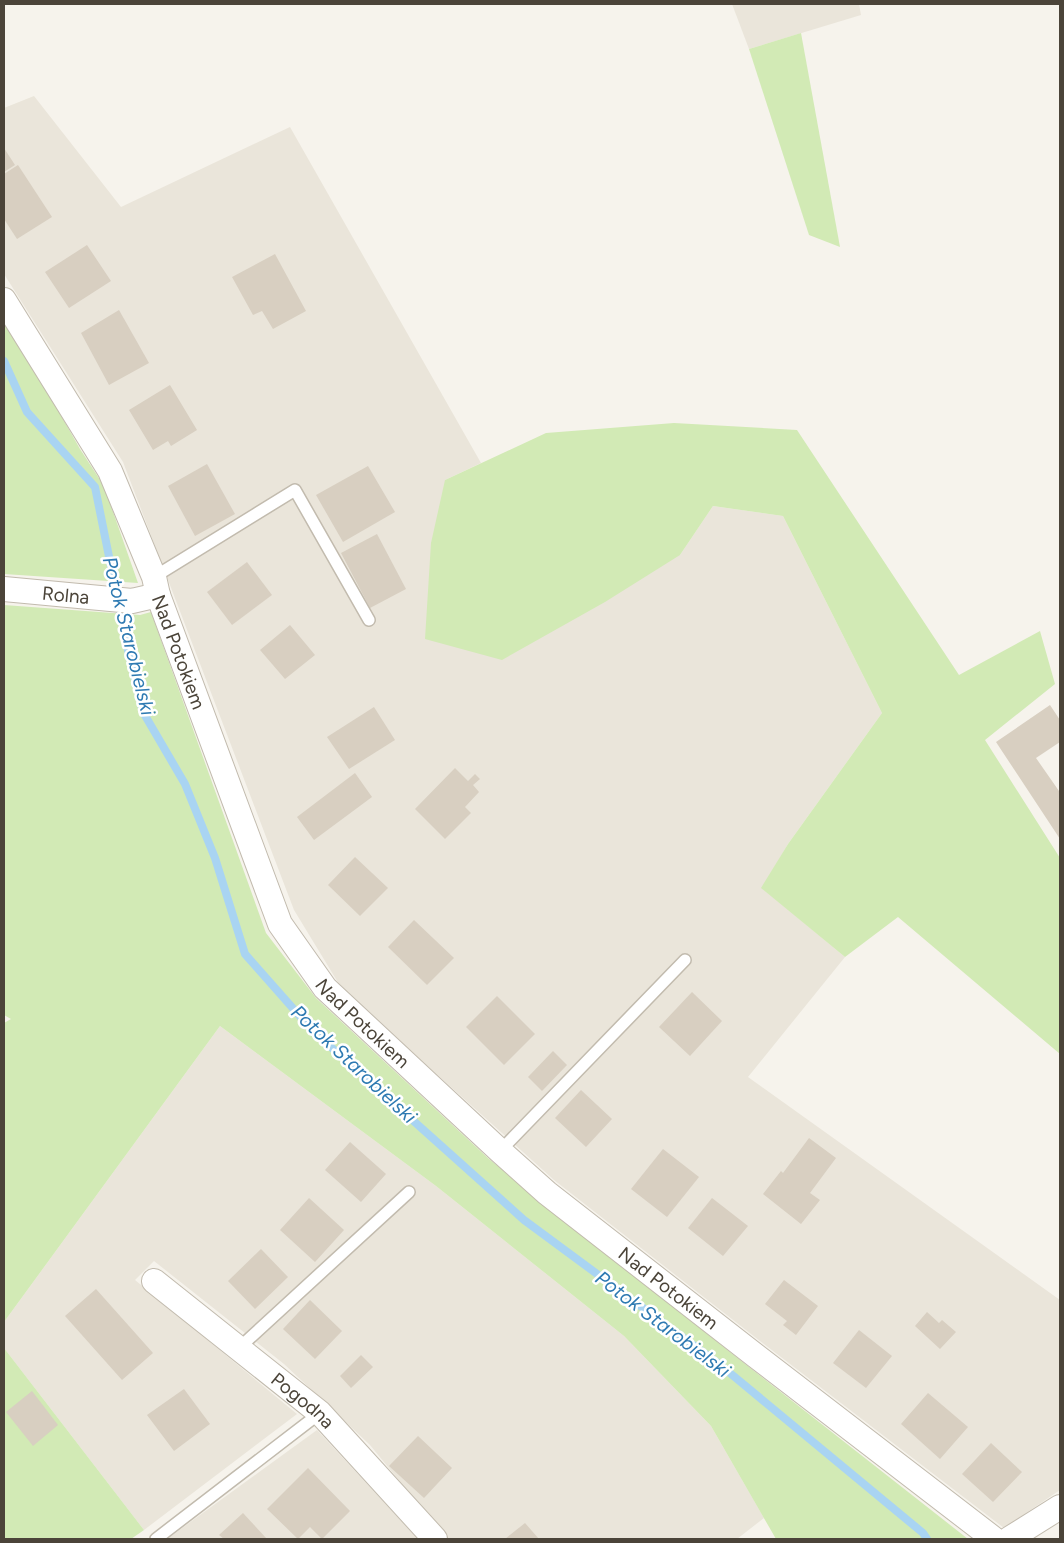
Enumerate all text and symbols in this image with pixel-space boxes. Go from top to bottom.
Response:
water label: Potok Starobielski [98,554,160,718]
street label: Rolna [41,582,90,609]
street label: Nad Potokiem [147,592,210,712]
street label: Nad Potokiem [310,975,414,1073]
water label: Potok Starobielski [286,1000,422,1128]
street label: Nad Potokiem [614,1242,723,1334]
water label: Potok Starobielski [591,1265,735,1383]
street label: Pogodna [266,1368,339,1433]

